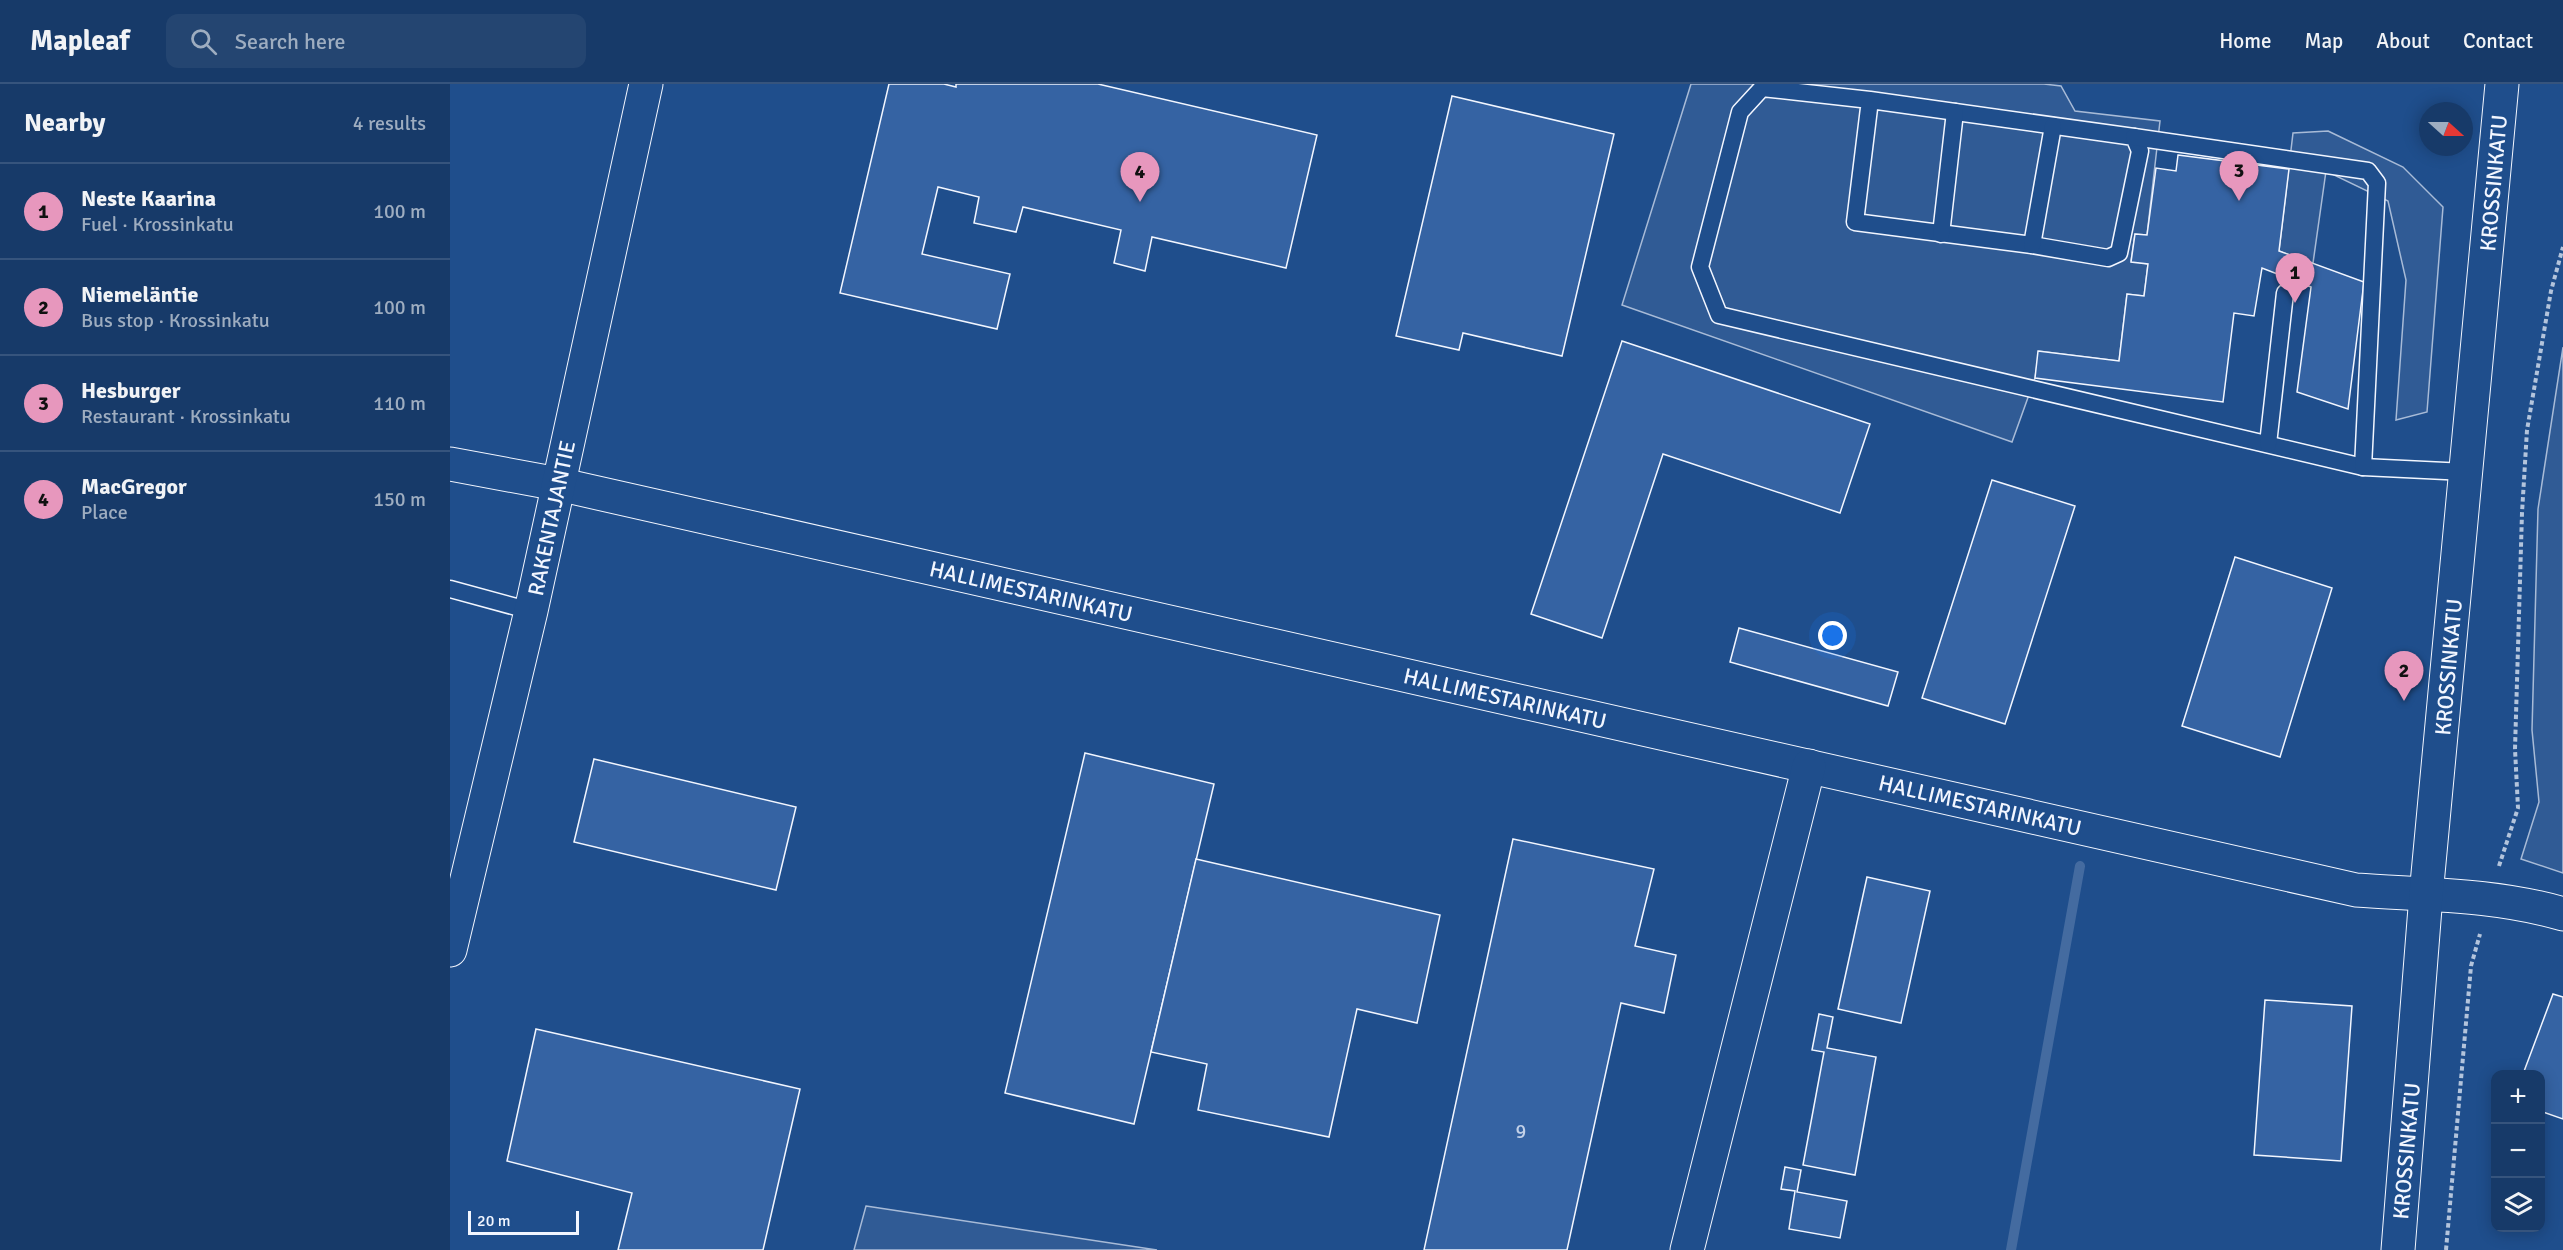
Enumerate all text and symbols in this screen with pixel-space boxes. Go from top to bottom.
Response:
search box [166,14,586,68]
text: Mapleaf [30,24,130,58]
icon: search [187,25,220,58]
text: Search here [235,28,346,55]
text: Home [2219,28,2272,54]
text: Map [2305,28,2343,54]
text: About [2376,28,2430,54]
text: Contact [2463,28,2533,54]
north arrow [2419,102,2473,156]
text: Nearby [24,107,105,139]
text: 4 results [353,111,426,136]
street label: KROSSINKATU [2474,114,2513,253]
pin: 4 [1120,152,1160,202]
pin: 3 [2220,152,2258,201]
text: Neste Kaarina [81,185,216,212]
text: 1 [38,199,49,224]
text: 100 m [373,199,426,224]
text: Fuel · Krossinkatu [81,212,234,237]
pin: 1 [2276,254,2314,303]
text: Niemeläntie [81,281,199,308]
text: 2 [38,295,49,320]
text: 100 m [373,295,426,320]
text: Bus stop · Krossinkatu [81,308,270,333]
text: Hesburger [81,377,181,404]
text: 3 [38,391,49,416]
text: 110 m [373,391,426,416]
text: Restaurant · Krossinkatu [81,404,291,429]
street label: RAKENTAJANTIE [522,438,581,598]
text: MacGregor [81,473,187,500]
text: 4 [38,487,49,512]
text: 150 m [373,487,426,512]
text: Place [81,500,128,525]
street label: HALLIMESTARINKATU [927,555,1135,628]
street label: KROSSINKATU [2429,598,2468,737]
your location [1818,621,1847,650]
pin: 2 [2384,652,2424,701]
street label: HALLIMESTARINKATU [1401,662,1609,735]
street label: HALLIMESTARINKATU [1876,769,2084,842]
map controls [2491,1070,2545,1232]
button: + [2491,1070,2545,1124]
street label: KROSSINKATU [2387,1082,2426,1221]
house number: 9 [1516,1119,1526,1144]
button: − [2491,1124,2545,1178]
button: layers [2491,1178,2545,1232]
scale bar [468,1208,579,1236]
text: 20 m [477,1211,511,1231]

